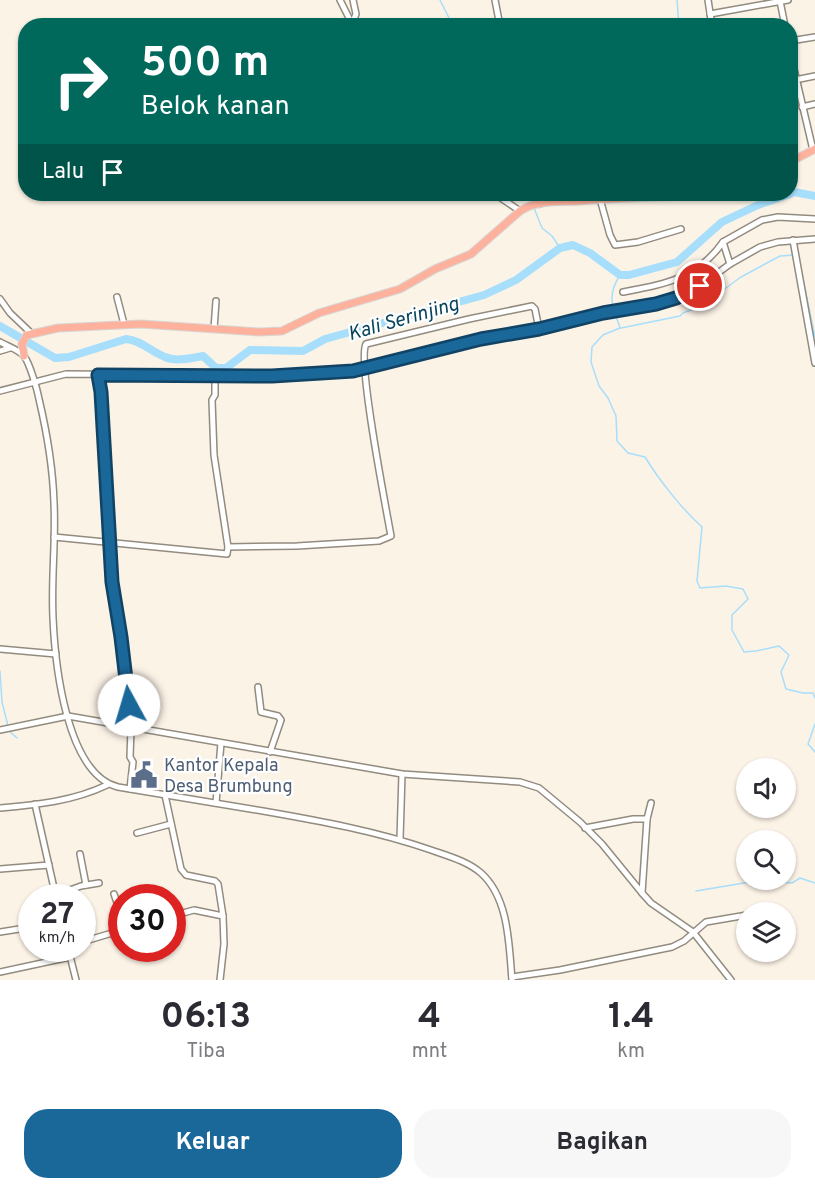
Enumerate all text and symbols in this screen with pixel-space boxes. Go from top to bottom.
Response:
text: 500 m [141,38,269,91]
icon: right [42,42,120,120]
text: Belok kanan [141,90,290,124]
icon: arrive [96,156,129,189]
text: Lalu [42,159,84,186]
pin [674,260,725,311]
icon: arrive [683,269,716,302]
water label: Kali Serinjing [345,291,463,348]
position arrow [97,673,161,737]
place label: Kantor Kepala Desa Brumbung [164,755,293,799]
map controls [736,758,796,962]
button: sound [736,758,796,818]
public building icon: Kantor Kepala Desa Brumbung [129,760,159,790]
button: search [736,830,796,890]
speed limit sign: 30 [108,884,186,962]
text: 27 [40,897,74,934]
button: layers [736,902,796,962]
text: km/h [39,929,75,948]
text: 06:13 [161,995,251,1041]
text: 4 [418,995,441,1041]
text: 1.4 [608,995,654,1041]
text: Tiba [186,1039,225,1065]
text: mnt [412,1039,447,1065]
text: km [617,1039,645,1065]
button: Keluar [24,1109,402,1178]
button: Bagikan [414,1109,791,1178]

